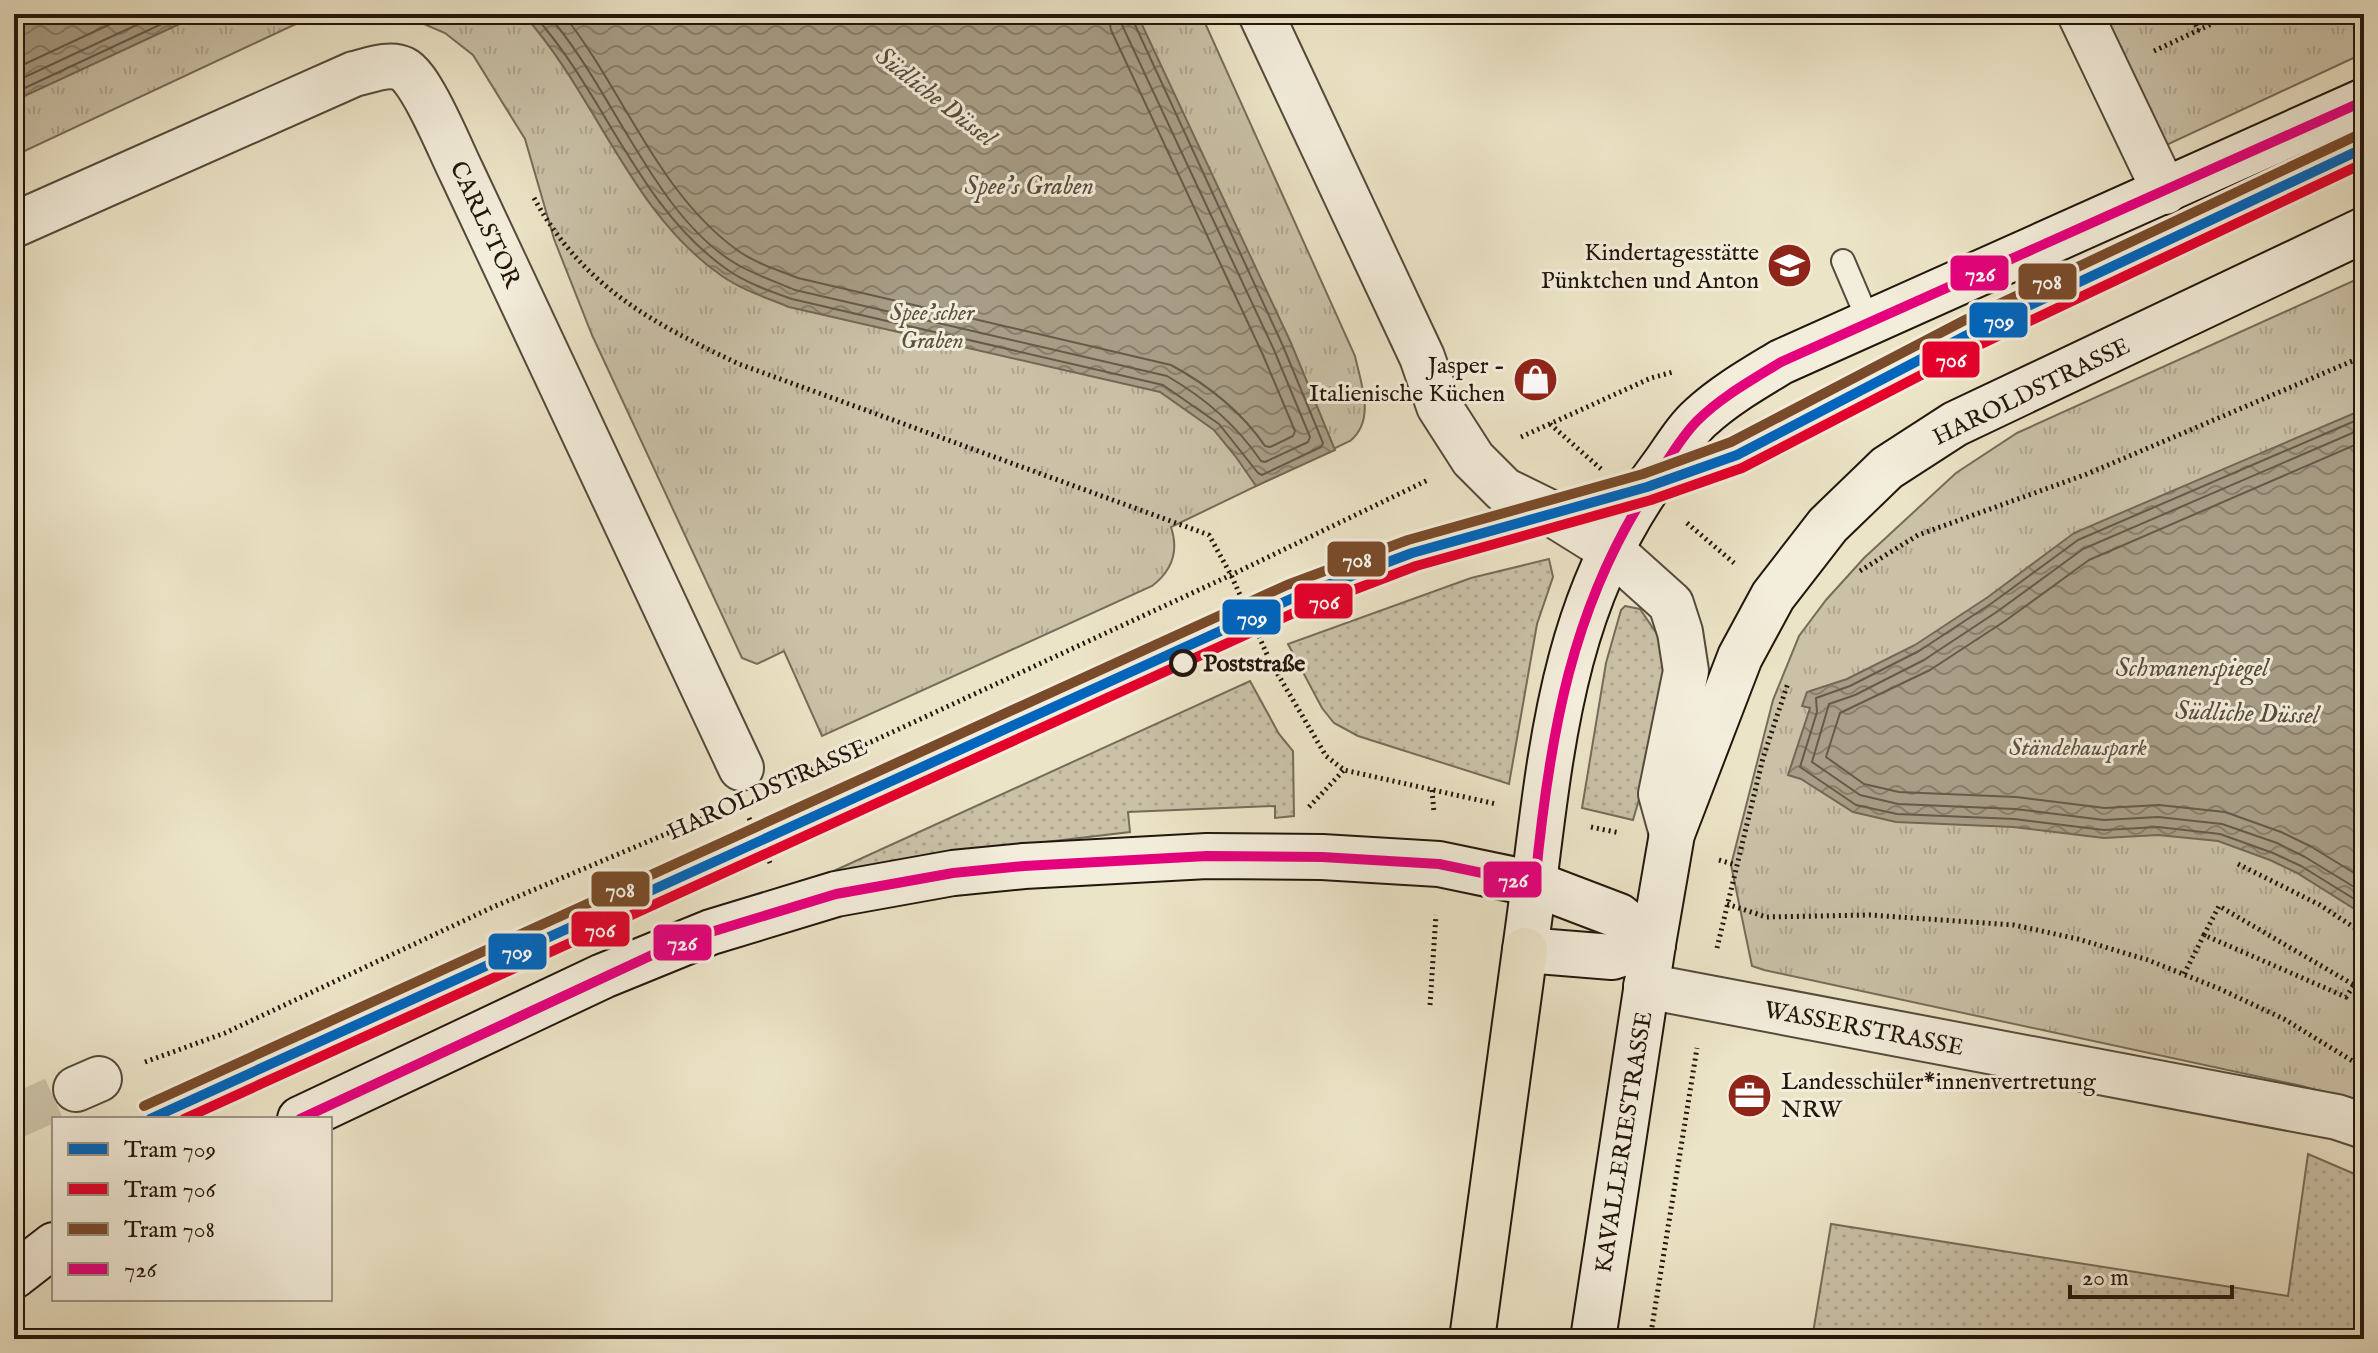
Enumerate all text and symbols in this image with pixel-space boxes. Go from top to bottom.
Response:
water label: Südliche Düssel [868,40,1003,156]
street label: CARLSTOR [442,156,528,294]
water label: Spee's Graben [964,170,1094,203]
place label: Kindertagesstätte Pünktchen und Anton [1541,238,1759,297]
school or university icon: Kindertagesstätte Pünktchen und Anton [1766,242,1814,290]
line badge: 726 [1949,254,2010,292]
text: 726 [1965,261,1997,289]
line badge: 708 [2017,262,2078,301]
text: 708 [2032,269,2062,297]
park label: Spee'scher Graben [890,298,976,357]
line badge: 709 [1968,301,2029,339]
text: 709 [1984,308,2014,336]
street label: HAROLDSTRASSE [1928,331,2135,454]
line badge: 706 [1921,340,1981,379]
text: 706 [1936,347,1968,375]
place label: Jasper - Italienische Küchen [1309,351,1505,410]
shop icon: Jasper - Italienische Küchen [1512,355,1560,403]
line badge: 708 [1326,540,1387,578]
text: 708 [1342,547,1372,575]
line badge: 706 [1293,582,1354,620]
text: 706 [1309,589,1341,617]
line badge: 709 [1221,598,1282,636]
text: 709 [1237,605,1267,633]
place label: Poststraße [1203,649,1305,680]
marker: Poststraße [1170,650,1196,676]
water label: Schwanenspiegel [2116,652,2270,686]
water label: Südliche Düssel [2174,694,2321,733]
street label: HAROLDSTRASSE [663,732,873,848]
park label: Ständehauspark [2009,733,2147,764]
line badge: 726 [1482,860,1543,899]
text: 726 [1498,867,1530,895]
line badge: 708 [590,870,651,908]
text: 708 [605,877,635,905]
line badge: 706 [570,910,631,948]
text: 706 [585,917,617,945]
line badge: 726 [652,923,713,962]
text: 726 [667,930,699,958]
line badge: 709 [487,932,548,971]
text: 709 [502,939,532,967]
street label: WASSERSTRASSE [1761,995,1966,1064]
street label: KAVALLERIESTRASSE [1588,1009,1660,1275]
place label: Landesschüler*innenvertretung NRW [1781,1067,2097,1126]
office icon: Landesschüler*innenvertretung NRW [1726,1071,1774,1119]
legend [52,1117,332,1301]
text: Tram 709 [124,1135,216,1166]
text: Tram 706 [124,1175,217,1206]
text: Tram 708 [124,1215,215,1246]
scale bar [2070,1249,2232,1299]
text: 726 [124,1255,157,1286]
text: 20 m [2082,1263,2129,1294]

